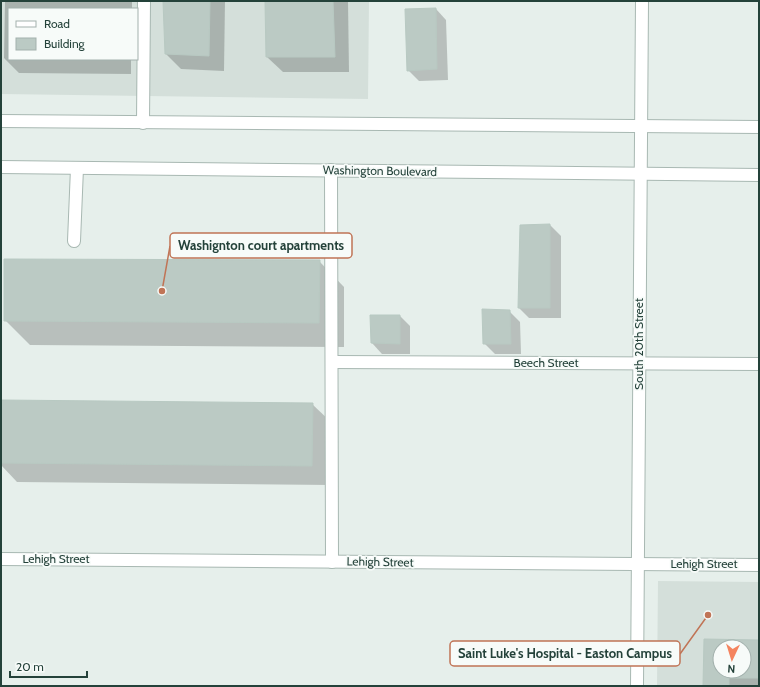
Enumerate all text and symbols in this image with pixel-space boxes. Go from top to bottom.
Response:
legend [8,8,138,60]
text: Road [44,16,70,31]
text: Building [44,36,86,51]
street label: Washington Boulevard [323,162,437,179]
callout: Washignton court apartments [170,233,352,258]
text: Washignton court apartments [178,237,345,253]
street label: South 20th Street [631,298,646,390]
street label: Beech Street [514,355,578,370]
street label: Lehigh Street [22,551,90,566]
street label: Lehigh Street [346,553,414,570]
street label: Lehigh Street [670,556,738,571]
north arrow [712,639,752,679]
callout: Saint Luke's Hospital - Easton Campus [450,641,680,666]
text: Saint Luke's Hospital - Easton Campus [458,645,672,661]
scale bar [10,653,87,679]
text: 20 m [16,659,44,674]
text: N [727,662,736,676]

